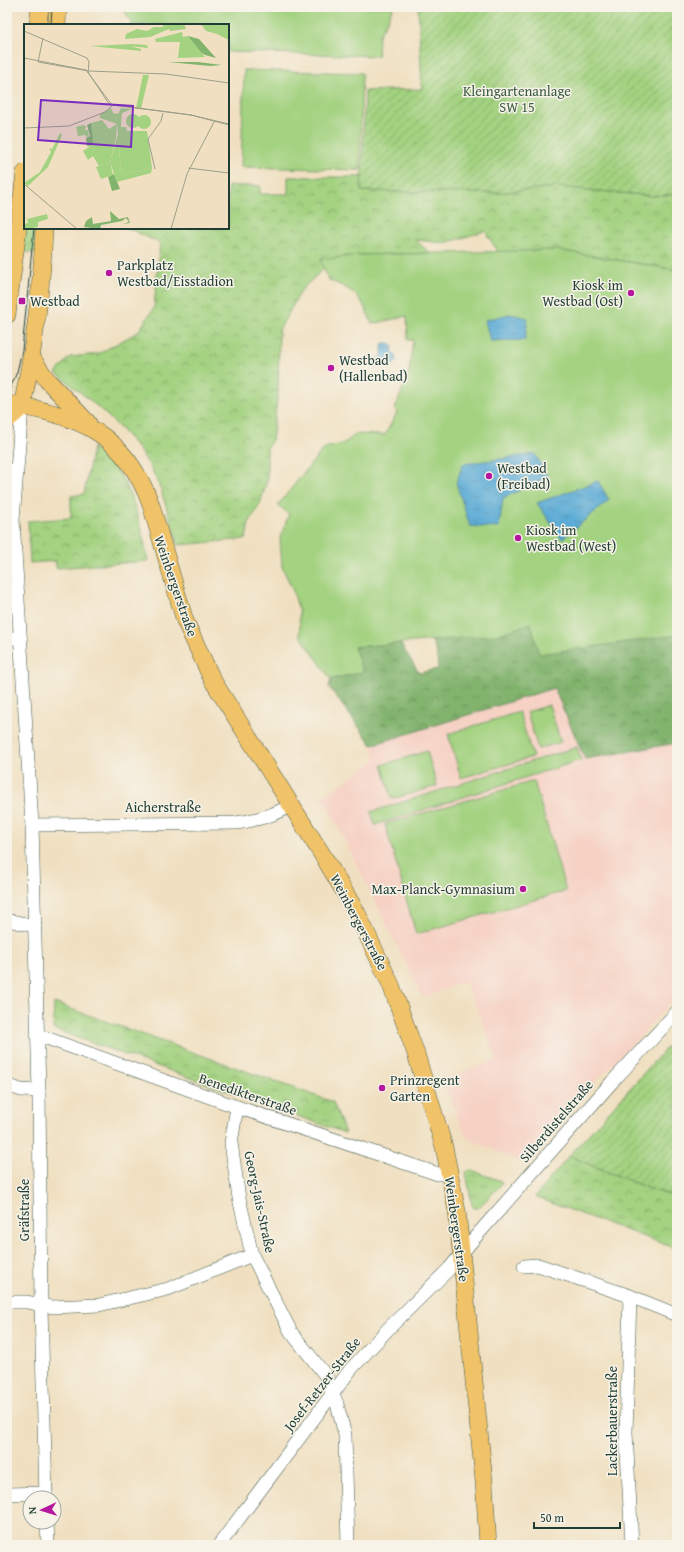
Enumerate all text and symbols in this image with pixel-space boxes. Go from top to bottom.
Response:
inset map [24,24,229,229]
park label: Kleingartenanlage SW 15 [463,81,571,117]
place label: Parkplatz Westbad/Eisstadion [117,255,234,291]
marker: Parkplatz Westbad/Eisstadion [104,268,114,278]
place label: Kiosk im Westbad (Ost) [542,275,624,311]
marker: Kiosk im Westbad (Ost) [626,288,636,298]
place label: Westbad [30,291,80,311]
marker: Westbad [17,296,27,306]
place label: Westbad (Hallenbad) [339,350,408,386]
marker: Westbad (Hallenbad) [326,363,336,373]
place label: Westbad (Freibad) [497,458,550,494]
marker: Westbad (Freibad) [484,471,494,481]
place label: Kiosk im Westbad (West) [526,520,616,556]
street label: Weinbergerstraße [149,533,203,640]
marker: Kiosk im Westbad (West) [513,533,523,543]
street label: Aicherstraße [125,797,201,817]
street label: Weinbergerstraße [325,870,393,974]
place label: Max-Planck-Gymnasium [371,879,516,899]
marker: Max-Planck-Gymnasium [518,884,528,894]
street label: Benedikterstraße [196,1068,300,1120]
place label: Prinzregent Garten [390,1070,460,1106]
street label: Silberdistelstraße [514,1075,598,1167]
marker: Prinzregent Garten [377,1083,387,1093]
street label: Georg-Jais-Straße [239,1149,281,1255]
street label: Weinbergerstraße [440,1175,474,1283]
street label: Gräfstraße [14,1178,34,1241]
street label: Josef-Retzer-Straße [278,1332,365,1437]
street label: Lackerbauerstraße [602,1366,622,1476]
north arrow [22,1490,62,1530]
scale bar [534,1504,620,1530]
text: N [24,1506,40,1515]
text: 50 m [540,1509,564,1526]

